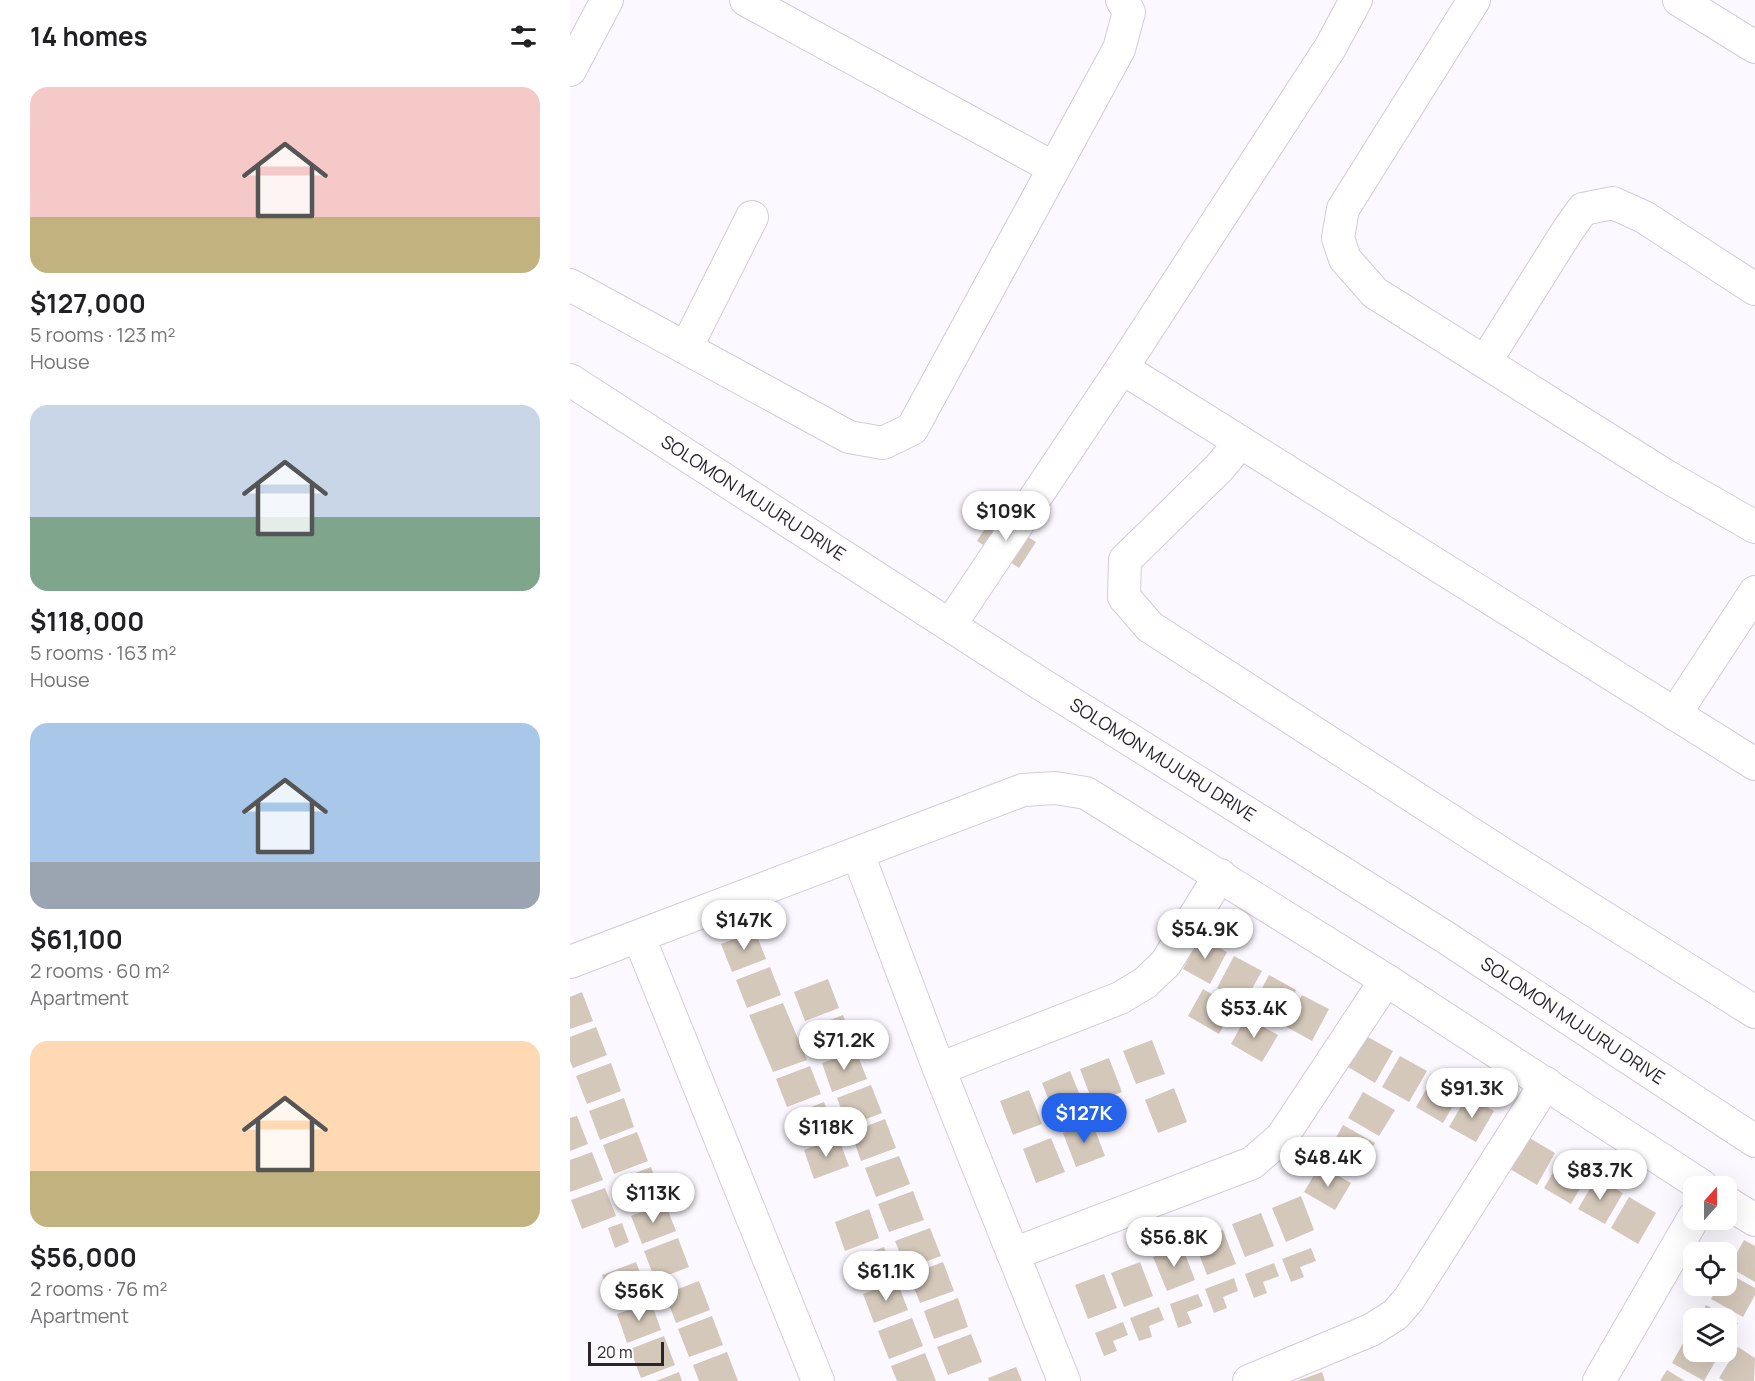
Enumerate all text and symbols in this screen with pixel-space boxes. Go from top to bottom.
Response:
text: 14 homes [30,18,148,54]
icon: filters [507,20,540,53]
icon: home [231,126,339,234]
text: $127,000 [30,285,146,321]
text: 5 rooms · 123 m² [30,321,175,348]
text: House [30,348,90,375]
street label: SOLOMON MUJURU DRIVE [657,429,851,566]
icon: home [231,444,339,552]
pin: $109K [964,491,1048,542]
text: $109K [976,497,1036,524]
text: $118,000 [30,603,144,639]
text: 5 rooms · 163 m² [30,639,176,666]
text: House [30,666,90,693]
street label: SOLOMON MUJURU DRIVE [1066,692,1261,827]
icon: home [231,762,339,870]
pin: $147K [702,900,786,951]
text: $147K [715,906,773,933]
pin: $54.9K [1156,909,1254,960]
text: $54.9K [1171,915,1239,942]
text: $61,100 [30,921,123,957]
street label: SOLOMON MUJURU DRIVE [1477,951,1670,1089]
text: 2 rooms · 60 m² [30,957,170,984]
text: Apartment [30,984,129,1011]
pin: $53.4K [1205,988,1303,1039]
text: $53.4K [1220,994,1288,1021]
pin: $71.2K [795,1020,893,1071]
text: $71.2K [813,1026,875,1053]
pin: $91.3K [1423,1068,1521,1119]
text: $91.3K [1440,1074,1504,1101]
icon: home [231,1080,339,1188]
pin: $127K [1042,1093,1126,1144]
text: $127K [1056,1099,1112,1126]
pin: $118K [784,1107,868,1158]
text: $118K [798,1113,854,1140]
pin: $48.4K [1279,1137,1377,1188]
text: $48.4K [1294,1143,1362,1170]
pin: $83.7K [1551,1150,1649,1201]
text: $83.7K [1567,1156,1633,1183]
pin: $113K [611,1173,695,1224]
north arrow [1683,1176,1737,1230]
map controls [1683,1176,1737,1362]
text: $113K [626,1179,680,1206]
pin: $56.8K [1125,1217,1223,1268]
text: $56.8K [1140,1223,1208,1250]
text: $56,000 [30,1239,137,1275]
button: locate [1683,1242,1737,1296]
pin: $61.1K [837,1251,935,1302]
text: $61.1K [857,1257,915,1284]
pin: $56K [603,1271,675,1322]
text: 2 rooms · 76 m² [30,1275,167,1302]
text: $56K [614,1277,664,1304]
text: Apartment [30,1302,129,1329]
button: layers [1683,1308,1737,1362]
scale bar [588,1339,664,1366]
text: 20 m [597,1341,633,1363]

